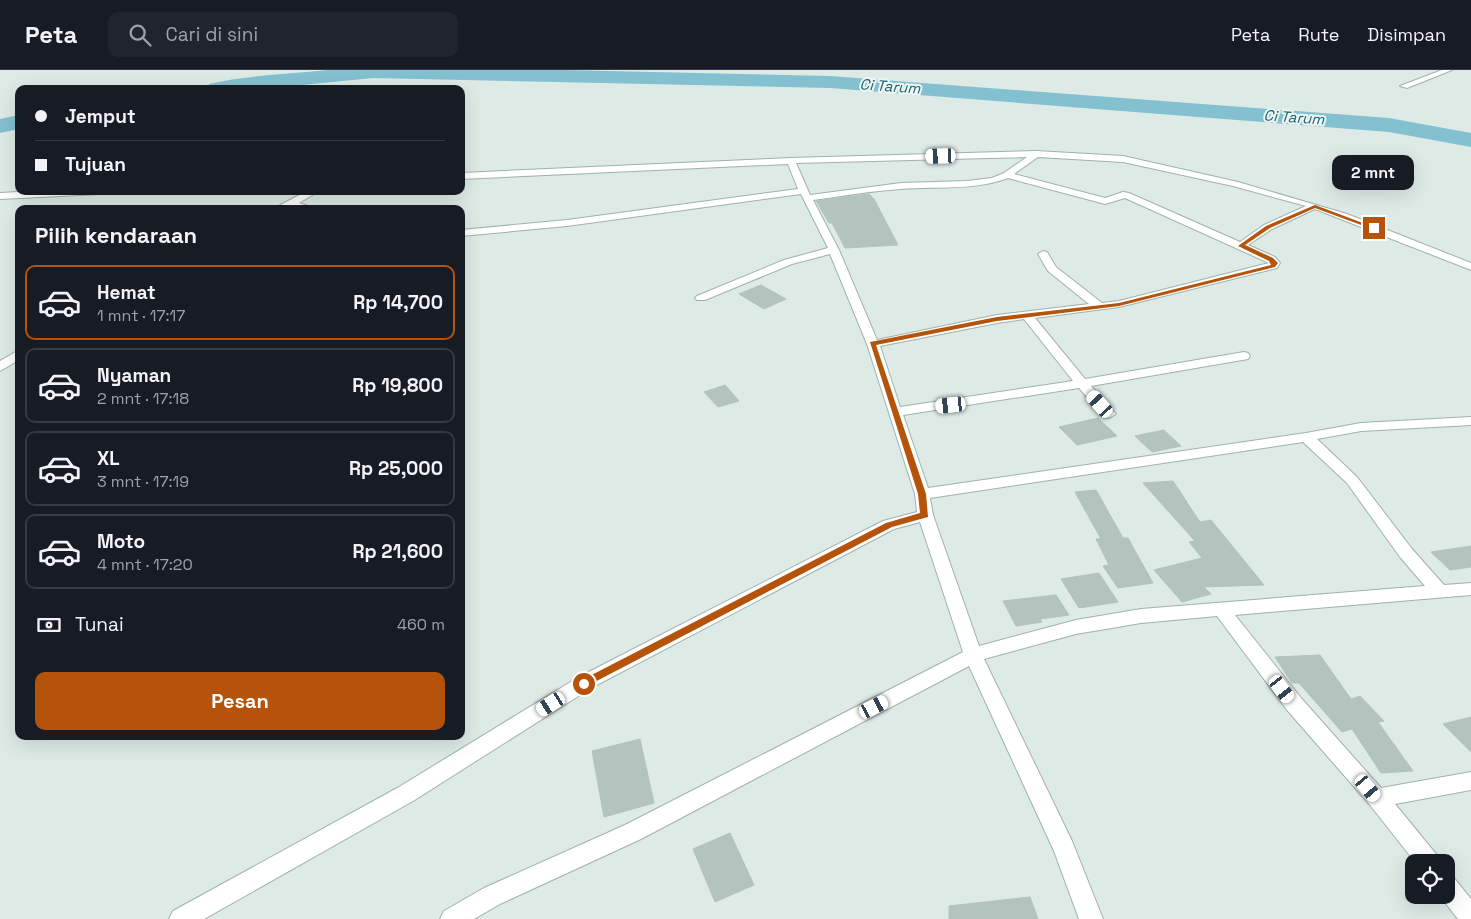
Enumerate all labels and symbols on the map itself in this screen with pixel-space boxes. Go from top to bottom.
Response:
water label: Ci Tarum [859,74,922,98]
water label: Ci Tarum [1263,105,1326,129]
car [925,148,956,164]
callout: 2 mnt [1333,156,1415,190]
route end [1363,217,1385,239]
car [1084,388,1115,420]
car [935,396,966,414]
route start [573,673,595,695]
car [1266,673,1297,705]
car [534,690,567,718]
car [857,694,890,720]
car [1352,772,1383,804]

